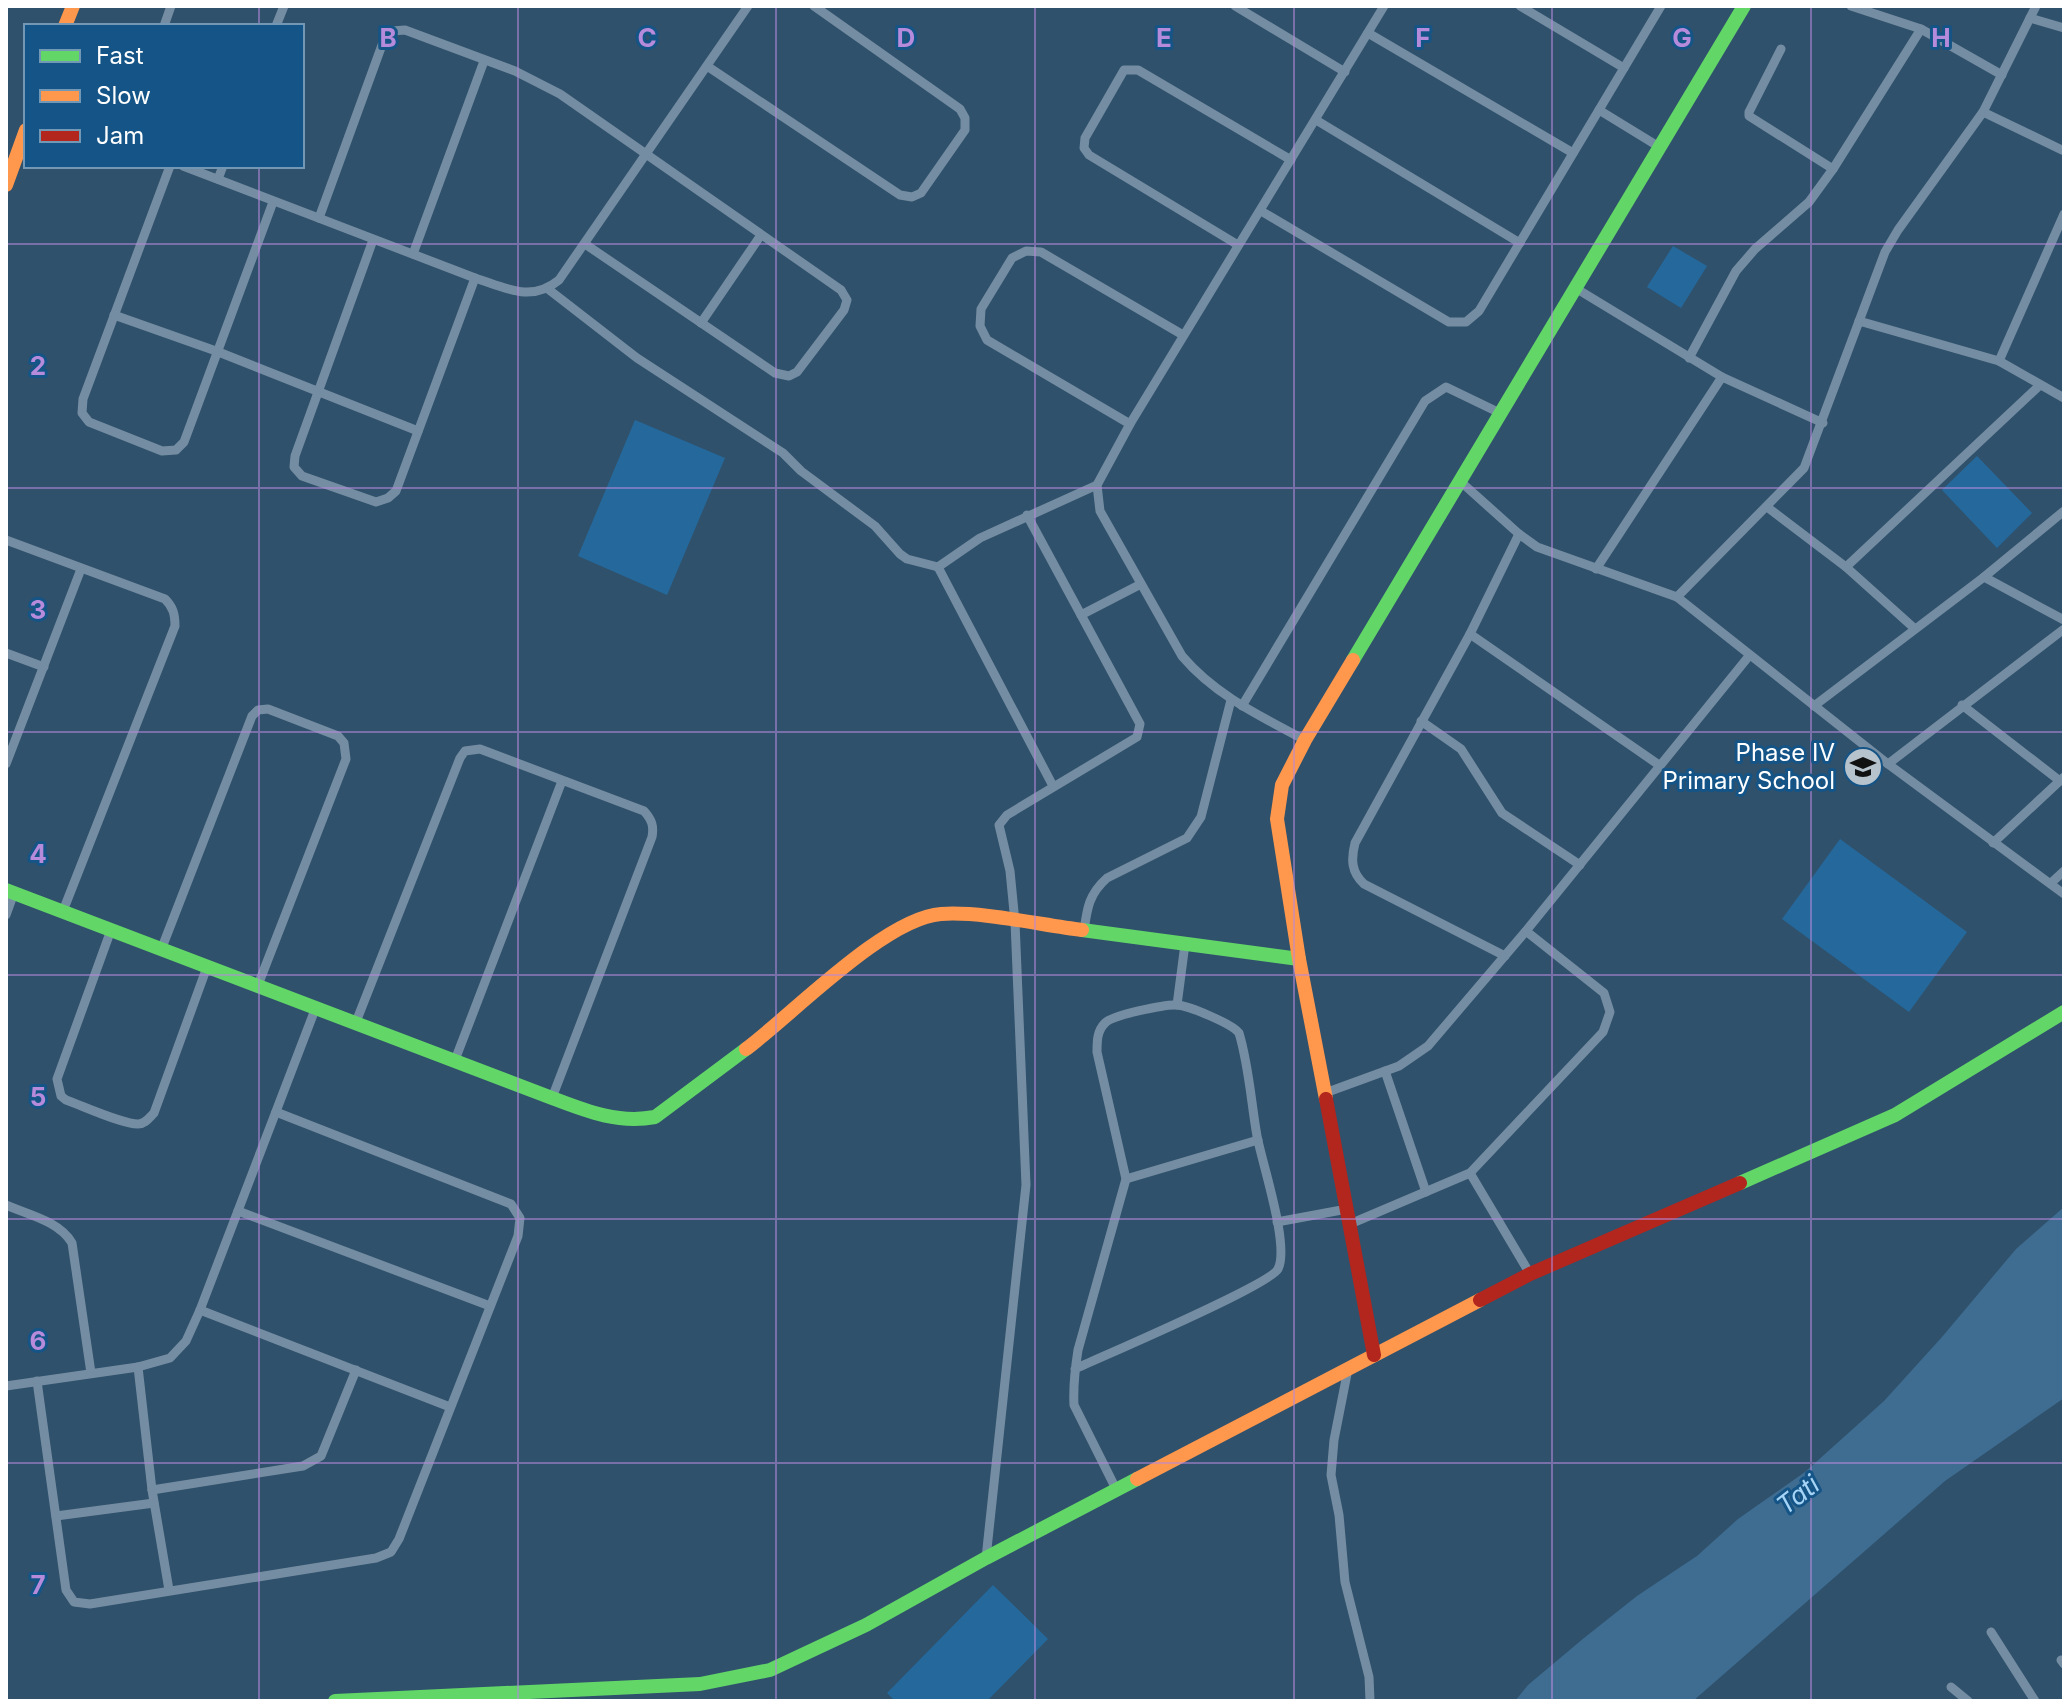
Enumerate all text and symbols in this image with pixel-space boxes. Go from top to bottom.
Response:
text: B [379,22,397,53]
text: C [637,22,657,53]
text: D [897,22,915,53]
text: E [1156,22,1172,53]
text: F [1415,22,1431,53]
text: G [1672,22,1692,53]
text: H [1931,22,1951,53]
legend [24,24,304,168]
text: Fast [96,41,144,70]
text: Slow [96,81,151,110]
text: Jam [96,121,144,150]
text: 2 [30,350,46,381]
text: 3 [30,594,46,625]
place label: Phase IV Primary School [1662,738,1835,795]
school or university icon: Phase IV Primary School [1842,746,1884,788]
text: 4 [29,838,47,869]
text: 5 [30,1081,46,1112]
text: 6 [30,1325,46,1356]
water label: Tati [1770,1468,1826,1521]
text: 7 [30,1569,46,1600]

